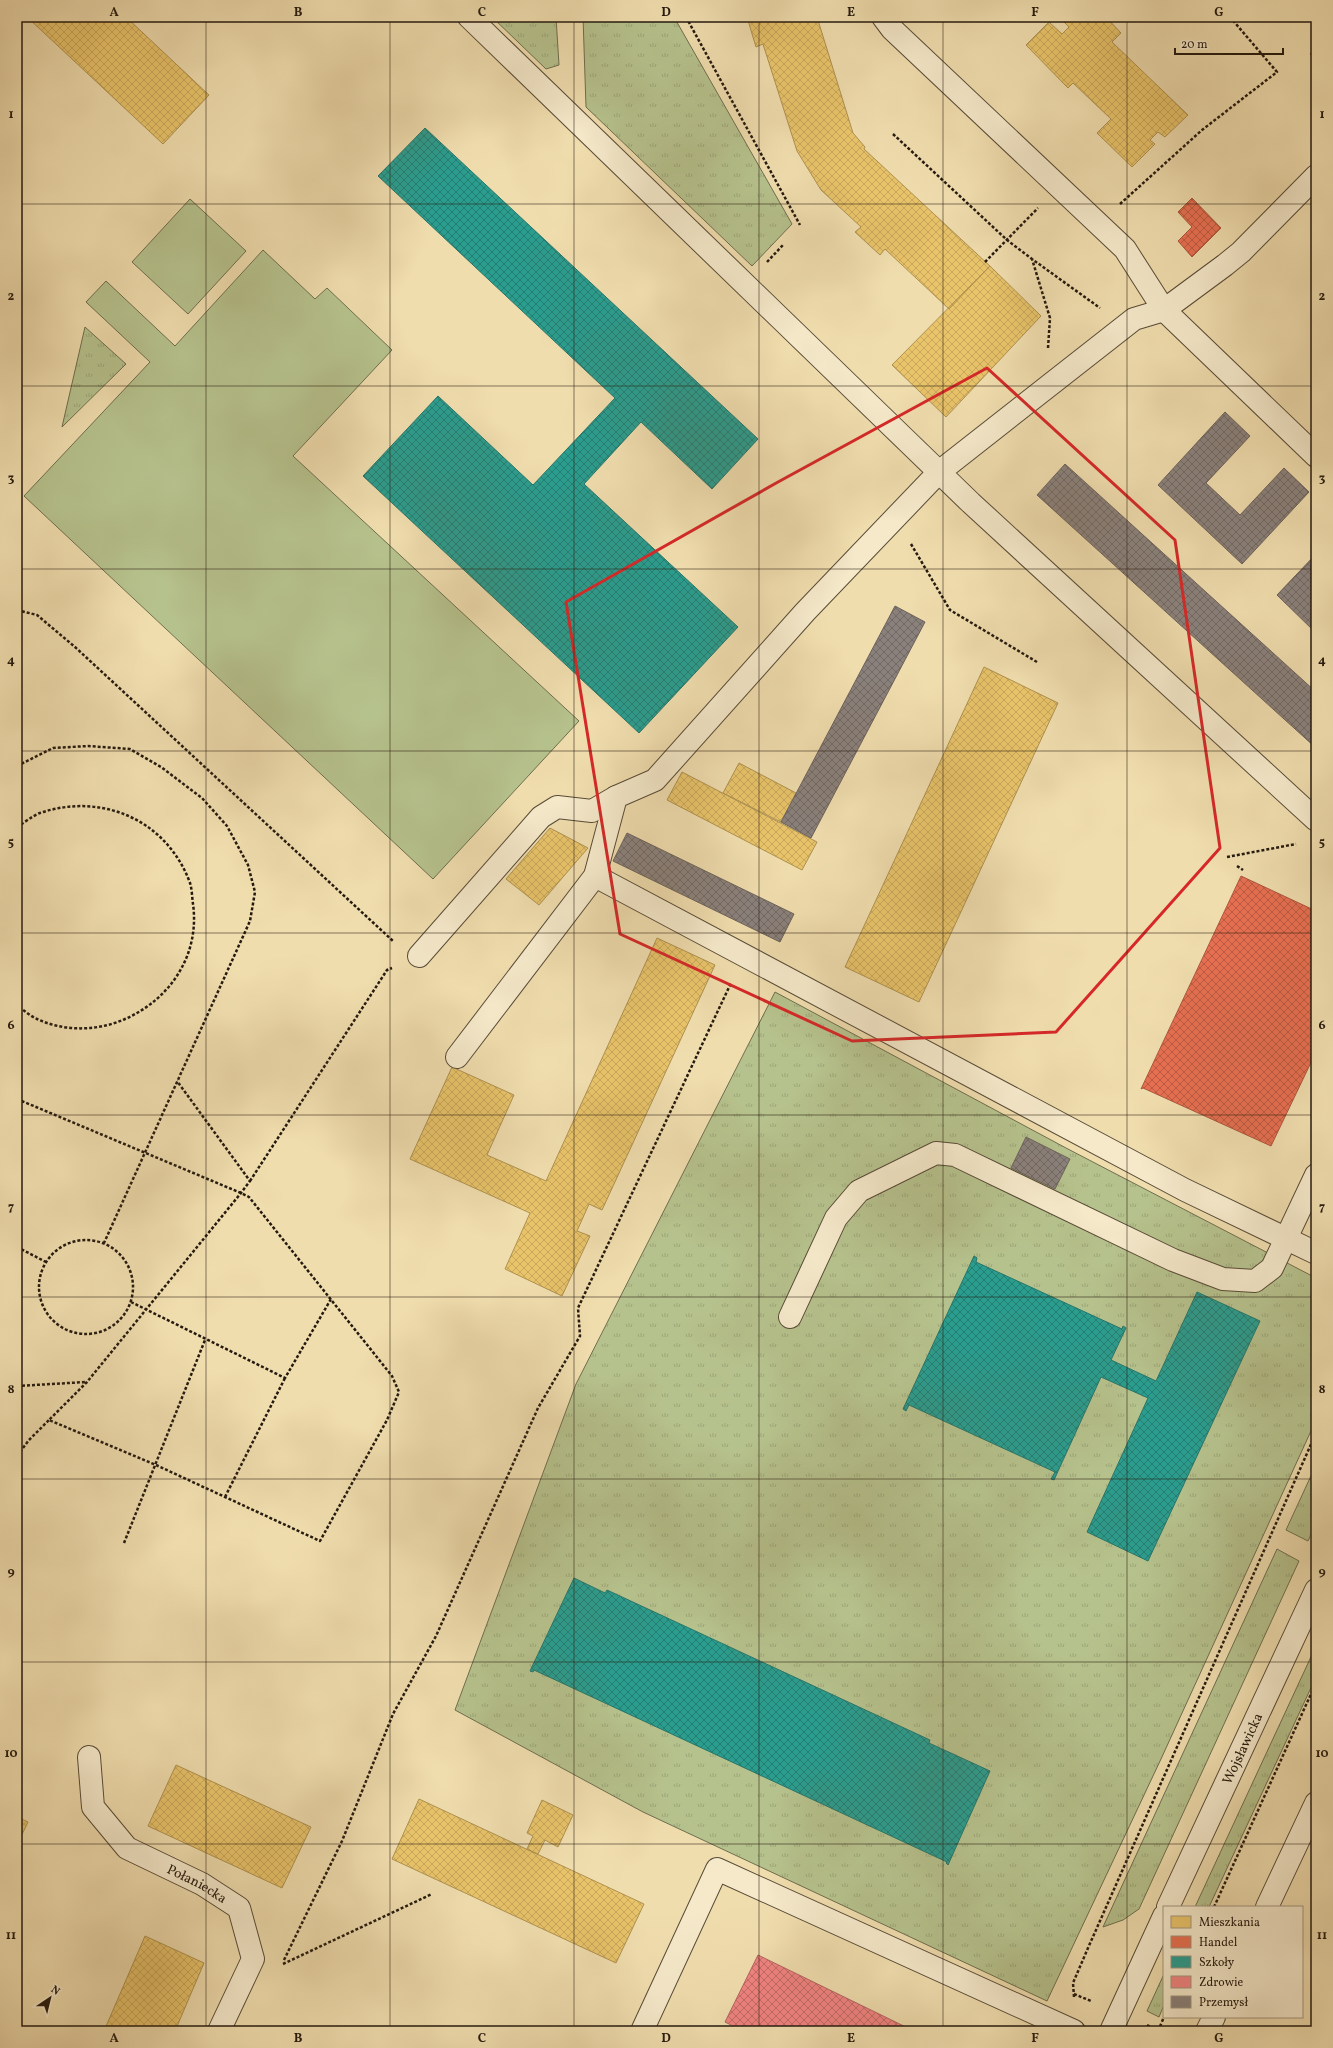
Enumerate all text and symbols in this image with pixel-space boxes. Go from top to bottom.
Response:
text: A [109,4,119,22]
text: B [294,4,303,22]
text: C [478,4,486,22]
text: D [661,4,671,22]
text: E [847,4,855,22]
text: F [1031,4,1039,22]
text: G [1214,4,1224,22]
scale bar [1175,30,1283,56]
text: 20 m [1181,37,1208,53]
text: 1 [8,106,14,124]
text: 1 [1319,106,1325,124]
text: 2 [8,288,15,306]
text: 2 [1319,288,1326,306]
text: 3 [8,470,15,488]
text: 3 [1319,470,1326,488]
text: 4 [7,652,15,670]
text: 4 [1318,652,1326,670]
text: 5 [8,834,14,852]
text: 5 [1319,834,1325,852]
text: 6 [7,1017,15,1035]
text: 6 [1318,1017,1326,1035]
text: 7 [8,1199,14,1217]
text: 7 [1319,1199,1325,1217]
text: 8 [7,1381,15,1399]
text: 8 [1318,1381,1326,1399]
text: 9 [7,1563,15,1581]
text: 9 [1318,1563,1326,1581]
street label: Wojsławicka [1219,1710,1268,1788]
text: 10 [4,1745,18,1763]
text: 10 [1315,1745,1329,1763]
street label: Połaniecka [163,1860,230,1909]
legend [1163,1906,1303,2018]
text: Mieszkania [1199,1915,1260,1931]
text: 11 [6,1927,16,1945]
text: 11 [1317,1927,1327,1945]
text: Handel [1199,1935,1238,1951]
text: Szkoły [1199,1955,1235,1971]
text: Zdrowie [1199,1975,1244,1991]
north arrow [30,1978,70,2018]
text: N [47,1983,62,1999]
text: Przemysł [1199,1995,1248,2011]
text: A [109,2030,119,2048]
text: B [294,2030,303,2048]
text: C [478,2030,486,2048]
text: D [661,2030,671,2048]
text: E [847,2030,855,2048]
text: F [1031,2030,1039,2048]
text: G [1214,2030,1224,2048]

